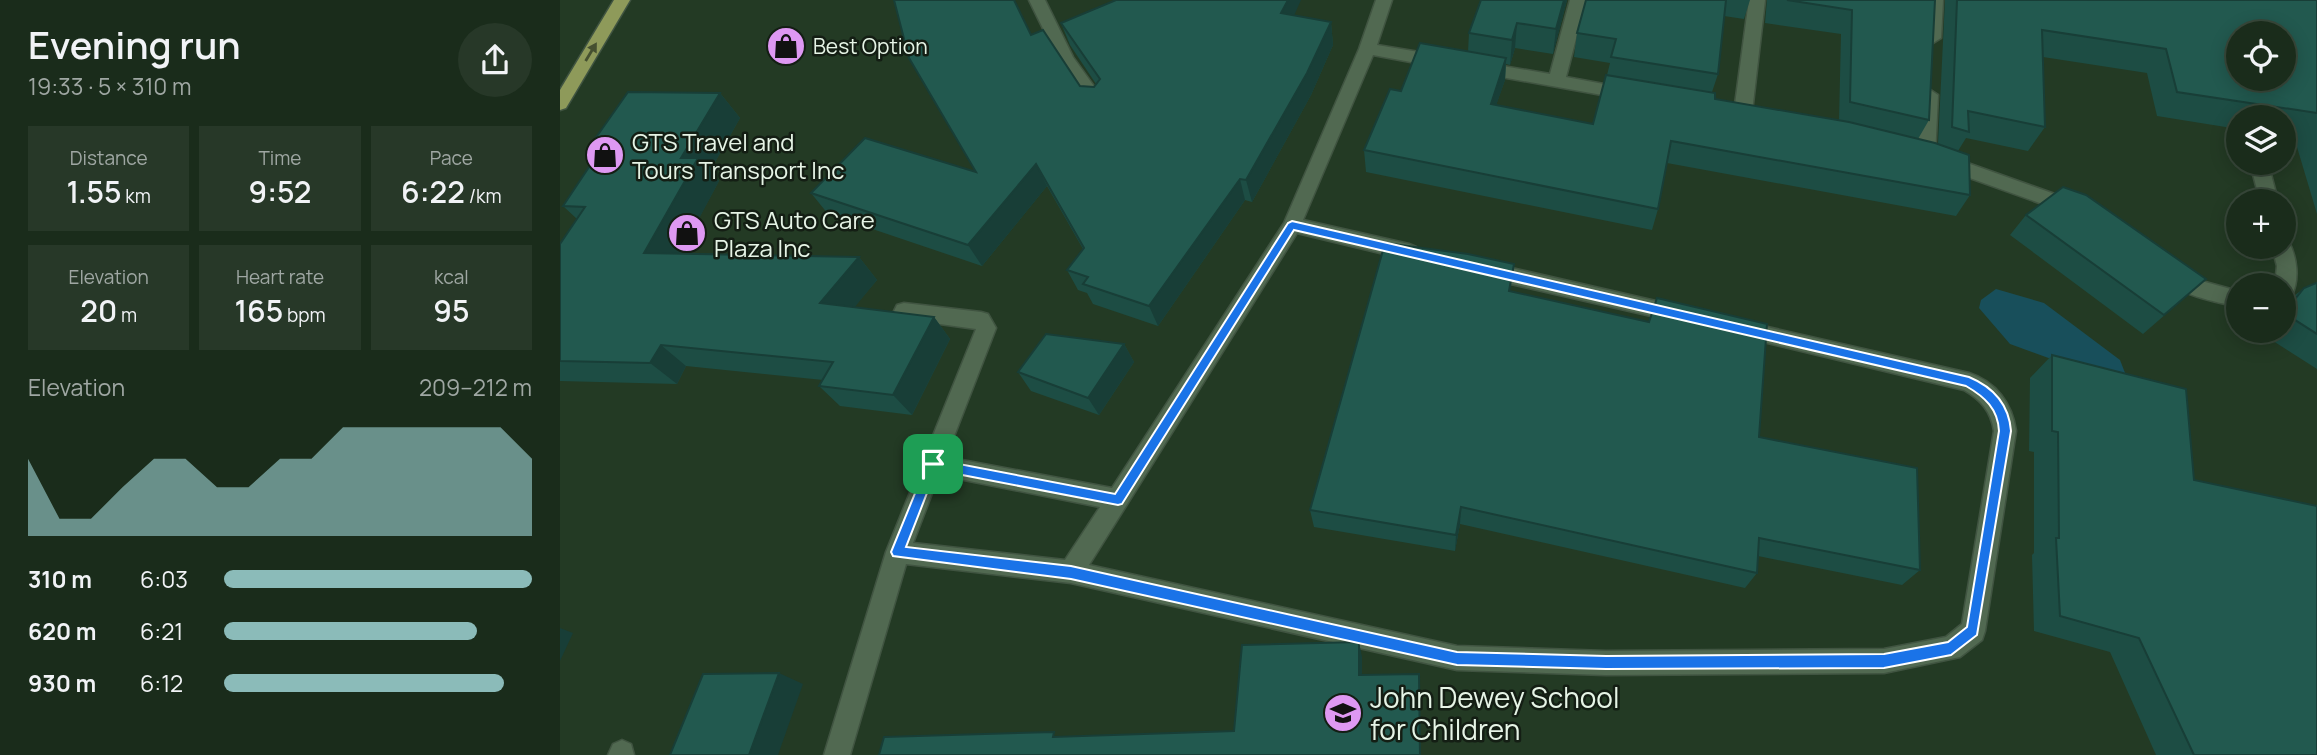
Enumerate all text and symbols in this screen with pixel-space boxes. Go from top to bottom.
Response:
text: Evening run [28,18,241,70]
map controls [2226,21,2296,343]
button: locate [2226,21,2296,91]
button: share [458,23,532,97]
shop icon: Best Option [765,25,807,67]
place label: Best Option [813,32,928,60]
one-way arrow [585,43,597,62]
text: 19:33 · 5 × 310 m [28,70,191,102]
button: layers [2226,105,2296,175]
place label: GTS Travel and Tours Transport Inc [632,125,844,186]
shop icon: GTS Travel and Tours Transport Inc [584,134,626,176]
text: Distance [70,145,148,171]
text: Time [259,145,301,171]
text: Pace [430,145,473,171]
text: 1.55 [66,171,122,212]
text: 9:52 [249,171,311,212]
text: 6:22 [401,171,465,212]
text: km [122,183,151,209]
text: /km [465,183,502,209]
button: + [2226,189,2296,259]
place label: GTS Auto Care Plaza Inc [714,203,875,264]
shop icon: GTS Auto Care Plaza Inc [666,212,708,254]
text: Elevation [69,264,149,290]
text: Heart rate [236,264,324,290]
text: kcal [434,264,469,290]
button: − [2226,273,2296,343]
text: 20 [80,290,117,331]
text: 165 [234,290,283,331]
text: 95 [433,290,469,331]
text: m [117,302,137,328]
text: bpm [283,302,326,328]
text: Elevation [28,371,125,403]
text: 209–212 m [419,371,532,403]
pin [903,434,963,494]
icon: arrive [914,445,952,483]
text: 310 m [28,563,92,595]
text: 6:03 [140,563,188,595]
text: 620 m [28,615,96,647]
text: 6:21 [140,615,183,647]
text: 930 m [28,667,96,699]
text: 6:12 [140,667,183,699]
place label: John Dewey School for Children [1370,678,1619,748]
school or university icon: John Dewey School for Children [1322,692,1364,734]

